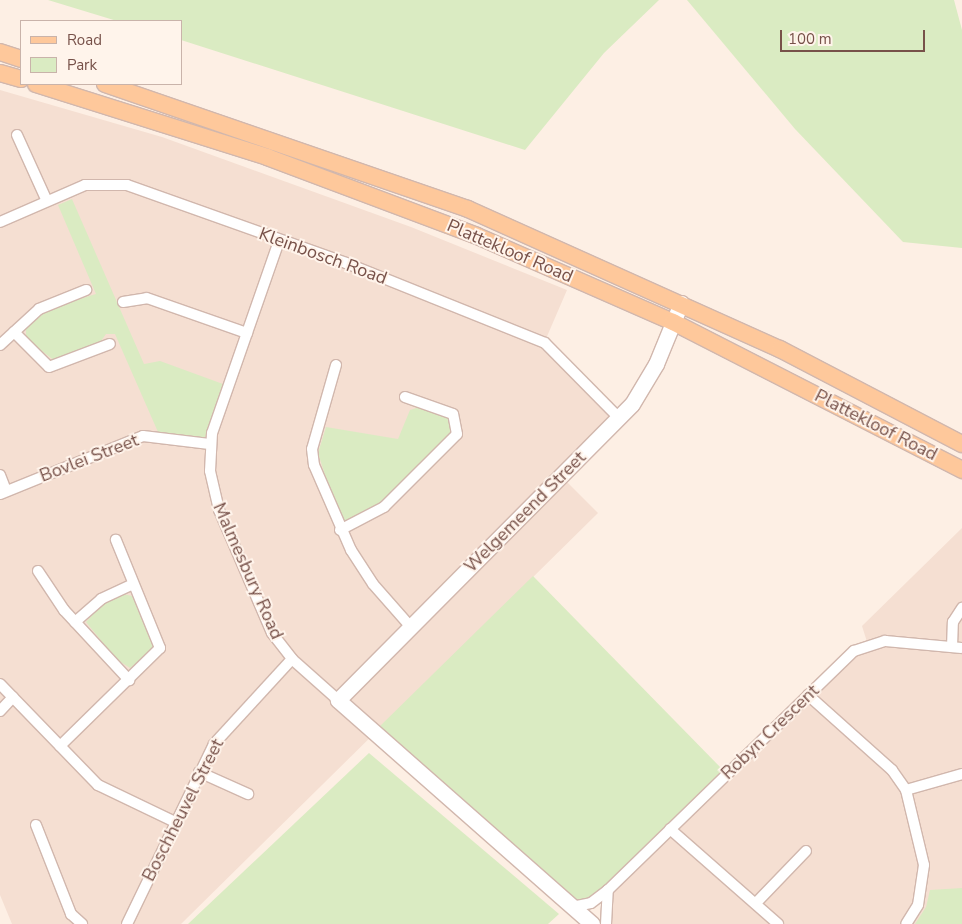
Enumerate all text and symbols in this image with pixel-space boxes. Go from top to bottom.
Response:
legend [20,20,182,85]
scale bar [782,20,927,52]
text: 100 m [788,29,832,49]
text: Road [67,30,102,50]
text: Park [67,55,97,75]
street label: Plattekloof Road [444,215,576,287]
street label: Kleinbosch Road [256,223,390,289]
street label: Plattekloof Road [811,385,941,465]
street label: Bovlei Street [37,429,141,487]
street label: Welgemeend Street [460,447,590,577]
street label: Malmesbury Road [208,499,288,643]
street label: Robyn Crescent [717,680,823,784]
street label: Boschheuvel Street [138,735,228,885]

